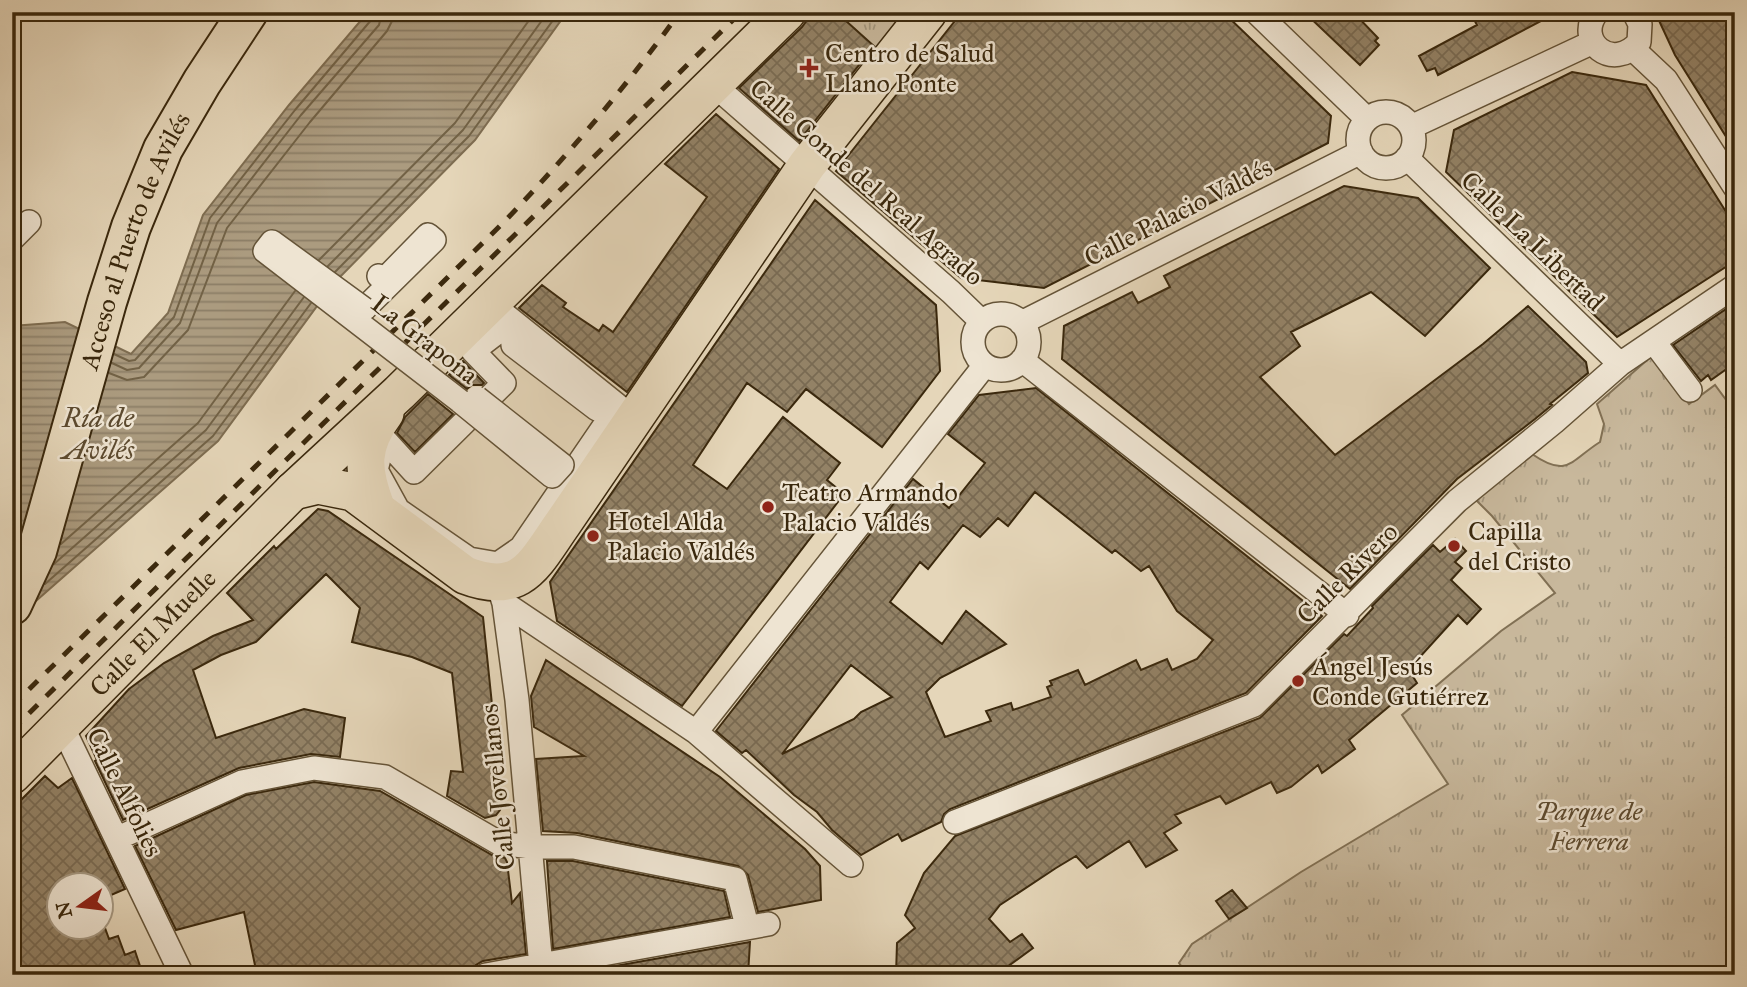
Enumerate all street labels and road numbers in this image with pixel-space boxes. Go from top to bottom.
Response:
street label: Calle Conde del Real Agrado [743,72,991,292]
street label: Acceso al Puerto de Avilés [73,106,197,374]
street label: Calle Palacio Valdés [1079,151,1277,273]
street label: Calle La Libertad [1454,164,1612,318]
street label: La Grapona [365,287,485,391]
street label: Calle Rivero [1290,516,1404,630]
street label: Calle El Muelle [83,562,223,703]
street label: Calle Jovellanos [472,702,522,872]
street label: Calle Alfolies [80,722,170,862]

